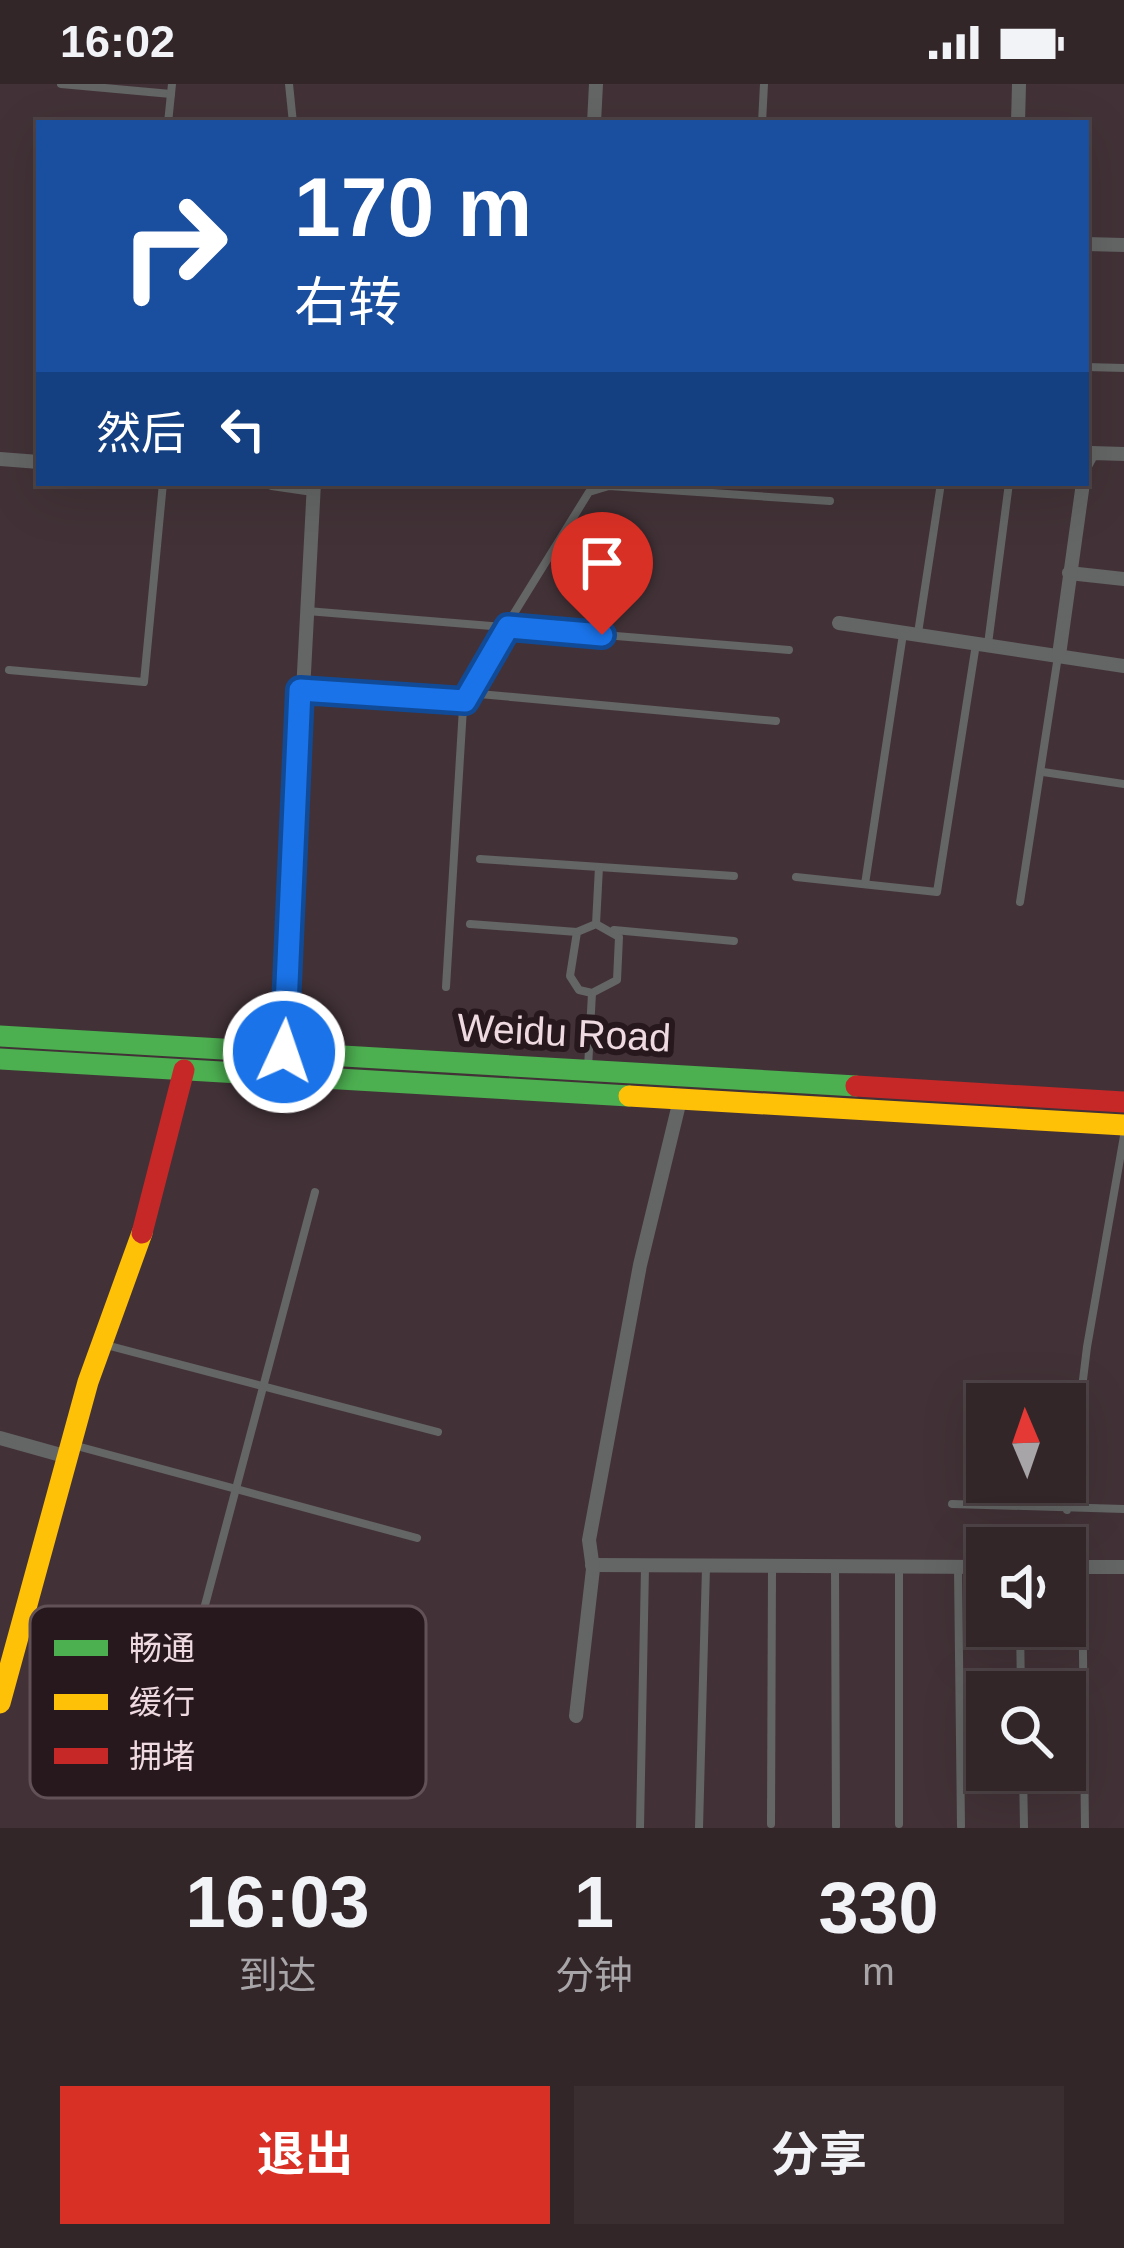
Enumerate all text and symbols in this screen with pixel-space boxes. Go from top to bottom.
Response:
text: 16:02 [60,16,175,67]
text: 170 m [294,160,532,254]
icon: right [96,168,252,324]
text: 右转 [294,272,402,332]
icon: left [210,396,276,462]
text: 然后 [96,408,186,459]
pin [551,512,653,635]
icon: arrive [569,530,635,596]
position arrow [221,989,347,1115]
street label: Weidu Road [456,1005,672,1060]
north arrow [966,1383,1086,1503]
map controls [966,1383,1086,1791]
button: sound [966,1527,1086,1647]
legend [30,1606,426,1798]
text: 畅通 [129,1630,195,1667]
button: search [966,1671,1086,1791]
text: 缓行 [129,1684,195,1721]
text: 拥堵 [129,1738,195,1775]
text: 16:03 [185,1862,370,1942]
text: 1 [574,1862,614,1942]
text: 330 [818,1868,939,1948]
text: m [862,1950,895,1993]
text: 到达 [238,1954,317,1997]
text: 分钟 [555,1954,633,1997]
button: 退出 [60,2086,550,2224]
button: 分享 [574,2086,1064,2224]

